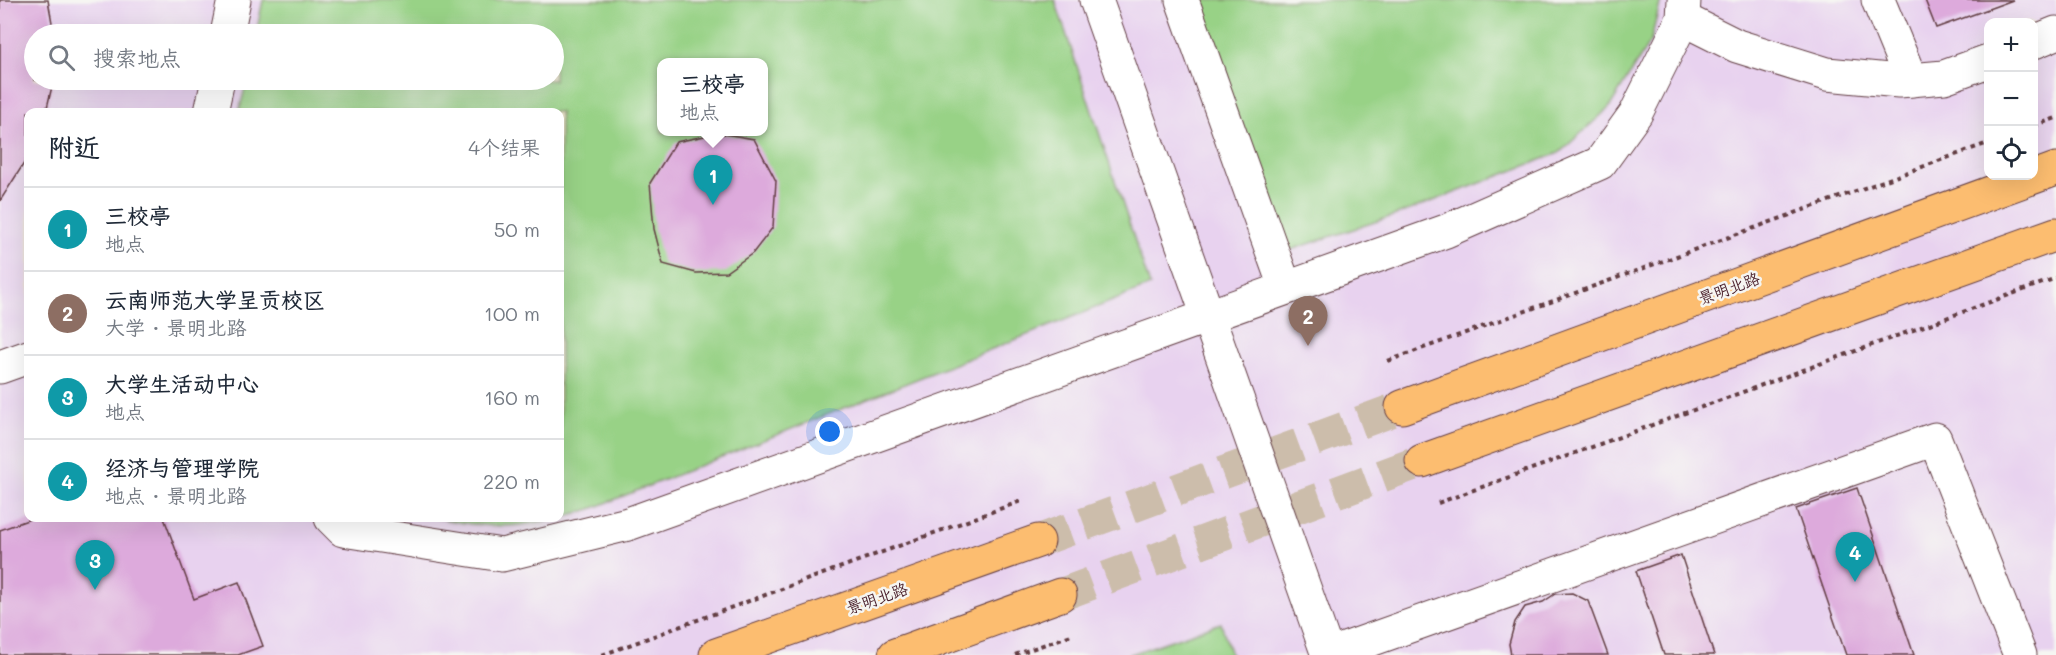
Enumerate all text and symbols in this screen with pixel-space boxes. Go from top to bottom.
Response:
map controls [1984,18,2038,180]
button: + [1984,18,2038,72]
search box [24,24,564,90]
icon: search [45,41,78,74]
text: 搜索地点 [93,43,181,72]
popup [657,58,768,136]
text: 三校亭 [679,69,746,98]
button: − [1984,72,2038,126]
text: 地点 [679,98,719,124]
button: locate [1984,126,2038,180]
text: 附近 [48,130,100,164]
text: 4个结果 [468,134,540,160]
pin: 1 [694,156,732,205]
text: 三校亭 [105,201,171,230]
text: 1 [63,216,72,242]
text: 50 m [494,216,540,242]
text: 地点 [105,230,145,256]
street label: 景明北路 [1695,267,1762,308]
text: 云南师范大学呈贡校区 [105,285,325,314]
pin: 2 [1288,296,1328,346]
text: 2 [62,300,73,326]
text: 100 m [484,300,540,326]
text: 大学 · 景明北路 [105,314,247,340]
text: 大学生活动中心 [105,369,259,398]
text: 3 [62,384,74,410]
text: 160 m [484,384,540,410]
text: 地点 [105,398,145,424]
your location [815,417,844,446]
text: 经济与管理学院 [105,453,259,482]
text: 4 [61,468,74,494]
text: 220 m [483,468,540,494]
text: 地点 · 景明北路 [105,482,247,508]
pin: 4 [1836,532,1874,582]
pin: 3 [76,540,115,590]
street label: 景明北路 [843,577,911,618]

